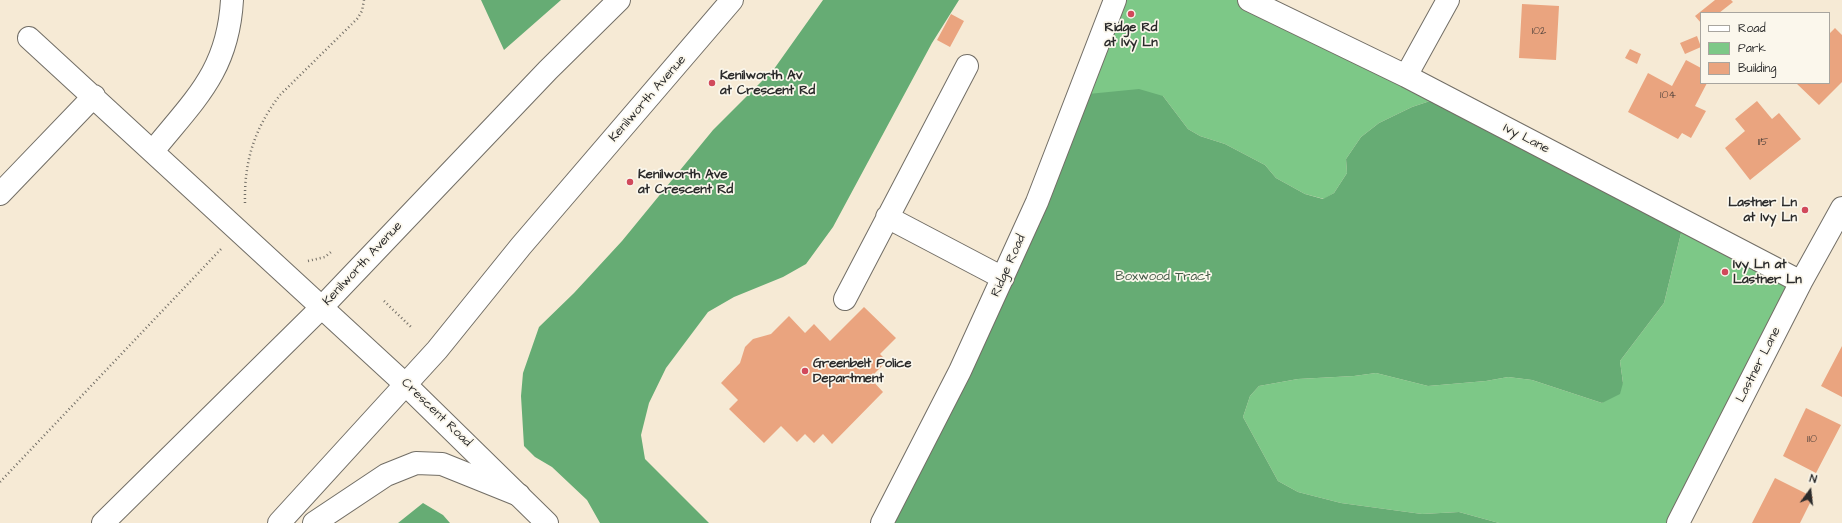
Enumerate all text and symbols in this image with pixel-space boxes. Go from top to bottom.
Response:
marker: Ridge Rd at Ivy Ln [1126,9,1136,19]
legend [1700,12,1830,84]
place label: Ridge Rd at Ivy Ln [1104,20,1158,51]
text: Road [1738,20,1766,37]
house number: 102 [1532,25,1546,39]
text: Park [1738,40,1766,57]
street label: Kenilworth Avenue [606,53,690,145]
text: Building [1738,60,1776,77]
place label: Kenilworth Av at Crescent Rd [720,68,815,99]
marker: Kenilworth Av at Crescent Rd [707,78,717,88]
house number: 104 [1660,89,1676,103]
street label: Ivy Lane [1500,121,1552,157]
house number: 115 [1758,136,1768,150]
place label: Kenilworth Ave at Crescent Rd [638,167,733,198]
marker: Kenilworth Ave at Crescent Rd [625,177,635,187]
place label: Lastner Ln at Ivy Ln [1728,195,1797,226]
marker: Lastner Ln at Ivy Ln [1800,205,1810,215]
street label: Kenilworth Avenue [320,219,406,309]
street label: Ridge Road [988,232,1030,300]
place label: Ivy Ln at Lastner Ln [1733,257,1802,288]
marker: Ivy Ln at Lastner Ln [1720,267,1730,277]
park label: Boxwood Tract [1115,269,1211,285]
street label: Lastner Lane [1733,325,1785,405]
place label: Greenbelt Police Department [813,356,911,387]
marker: Greenbelt Police Department [800,366,810,376]
street label: Crescent Road [397,375,475,451]
house number: 110 [1807,433,1817,447]
north arrow [1790,471,1830,511]
text: N [1808,471,1819,487]

